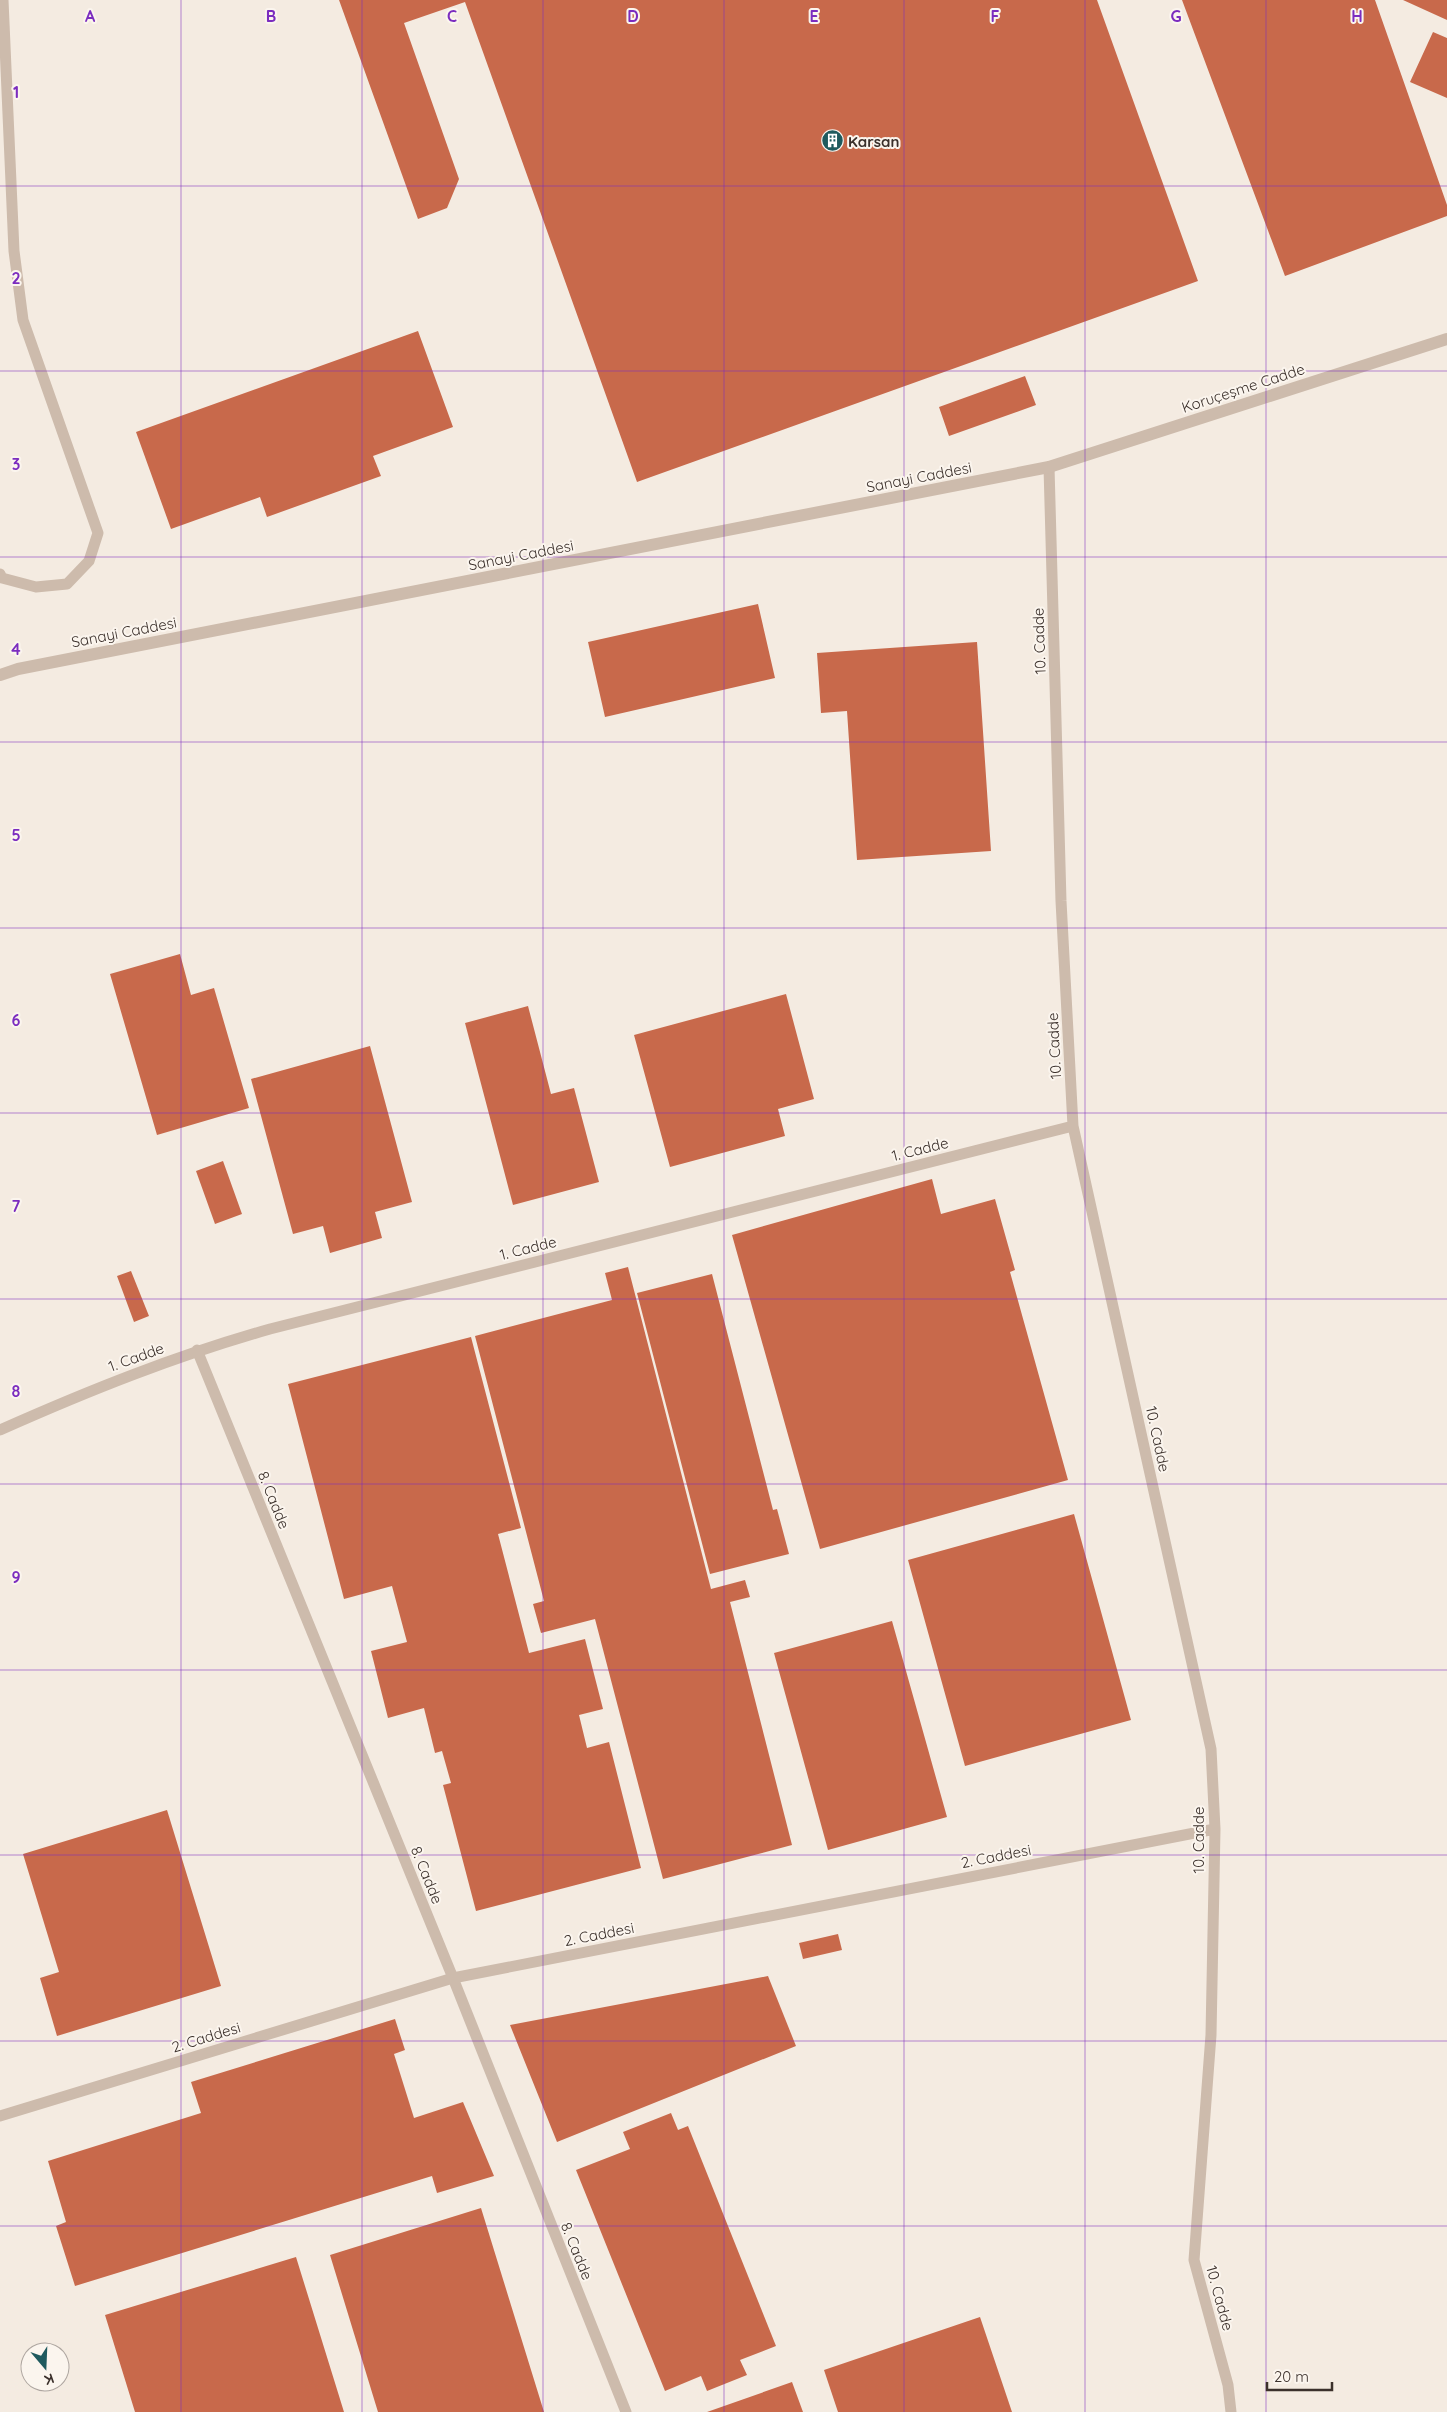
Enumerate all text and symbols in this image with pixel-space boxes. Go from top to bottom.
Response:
text: A [85,6,96,26]
text: B [266,6,276,26]
text: C [447,6,457,26]
text: D [627,6,639,26]
text: E [809,6,819,26]
text: F [991,6,1000,26]
text: G [1170,6,1182,26]
text: H [1351,6,1363,26]
text: 1 [13,82,19,102]
building icon: Karsan [820,129,844,153]
place label: Karsan [848,132,899,151]
text: 2 [11,268,21,288]
street label: Koruçeşme Cadde [1179,359,1307,417]
text: 3 [12,454,20,474]
street label: Sanayi Caddesi [865,457,973,497]
street label: Sanayi Caddesi [467,535,575,575]
street label: 10. Cadde [1028,607,1050,675]
street label: Sanayi Caddesi [70,612,178,652]
text: 4 [11,639,21,659]
text: 5 [11,825,21,845]
text: 6 [12,1010,21,1030]
street label: 10. Cadde [1043,1012,1065,1080]
street label: 1. Cadde [890,1133,950,1165]
text: 7 [12,1196,21,1216]
street label: 1. Cadde [498,1232,558,1264]
street label: 1. Cadde [106,1338,166,1376]
text: 8 [12,1381,21,1401]
street label: 10. Cadde [1142,1404,1174,1474]
street label: 8. Cadde [254,1468,294,1532]
text: 9 [11,1567,21,1587]
street label: 10. Cadde [1189,1807,1208,1873]
street label: 2. Caddesi [959,1840,1033,1872]
street label: 8. Cadde [407,1843,447,1907]
street label: 2. Caddesi [562,1918,636,1950]
street label: 2. Caddesi [169,2018,243,2056]
street label: 8. Cadde [557,2219,597,2283]
street label: 10. Cadde [1202,2263,1238,2333]
north arrow [20,2342,70,2392]
scale bar [1267,2360,1332,2392]
text: 20 m [1274,2367,1309,2386]
text: K [42,2369,56,2389]

